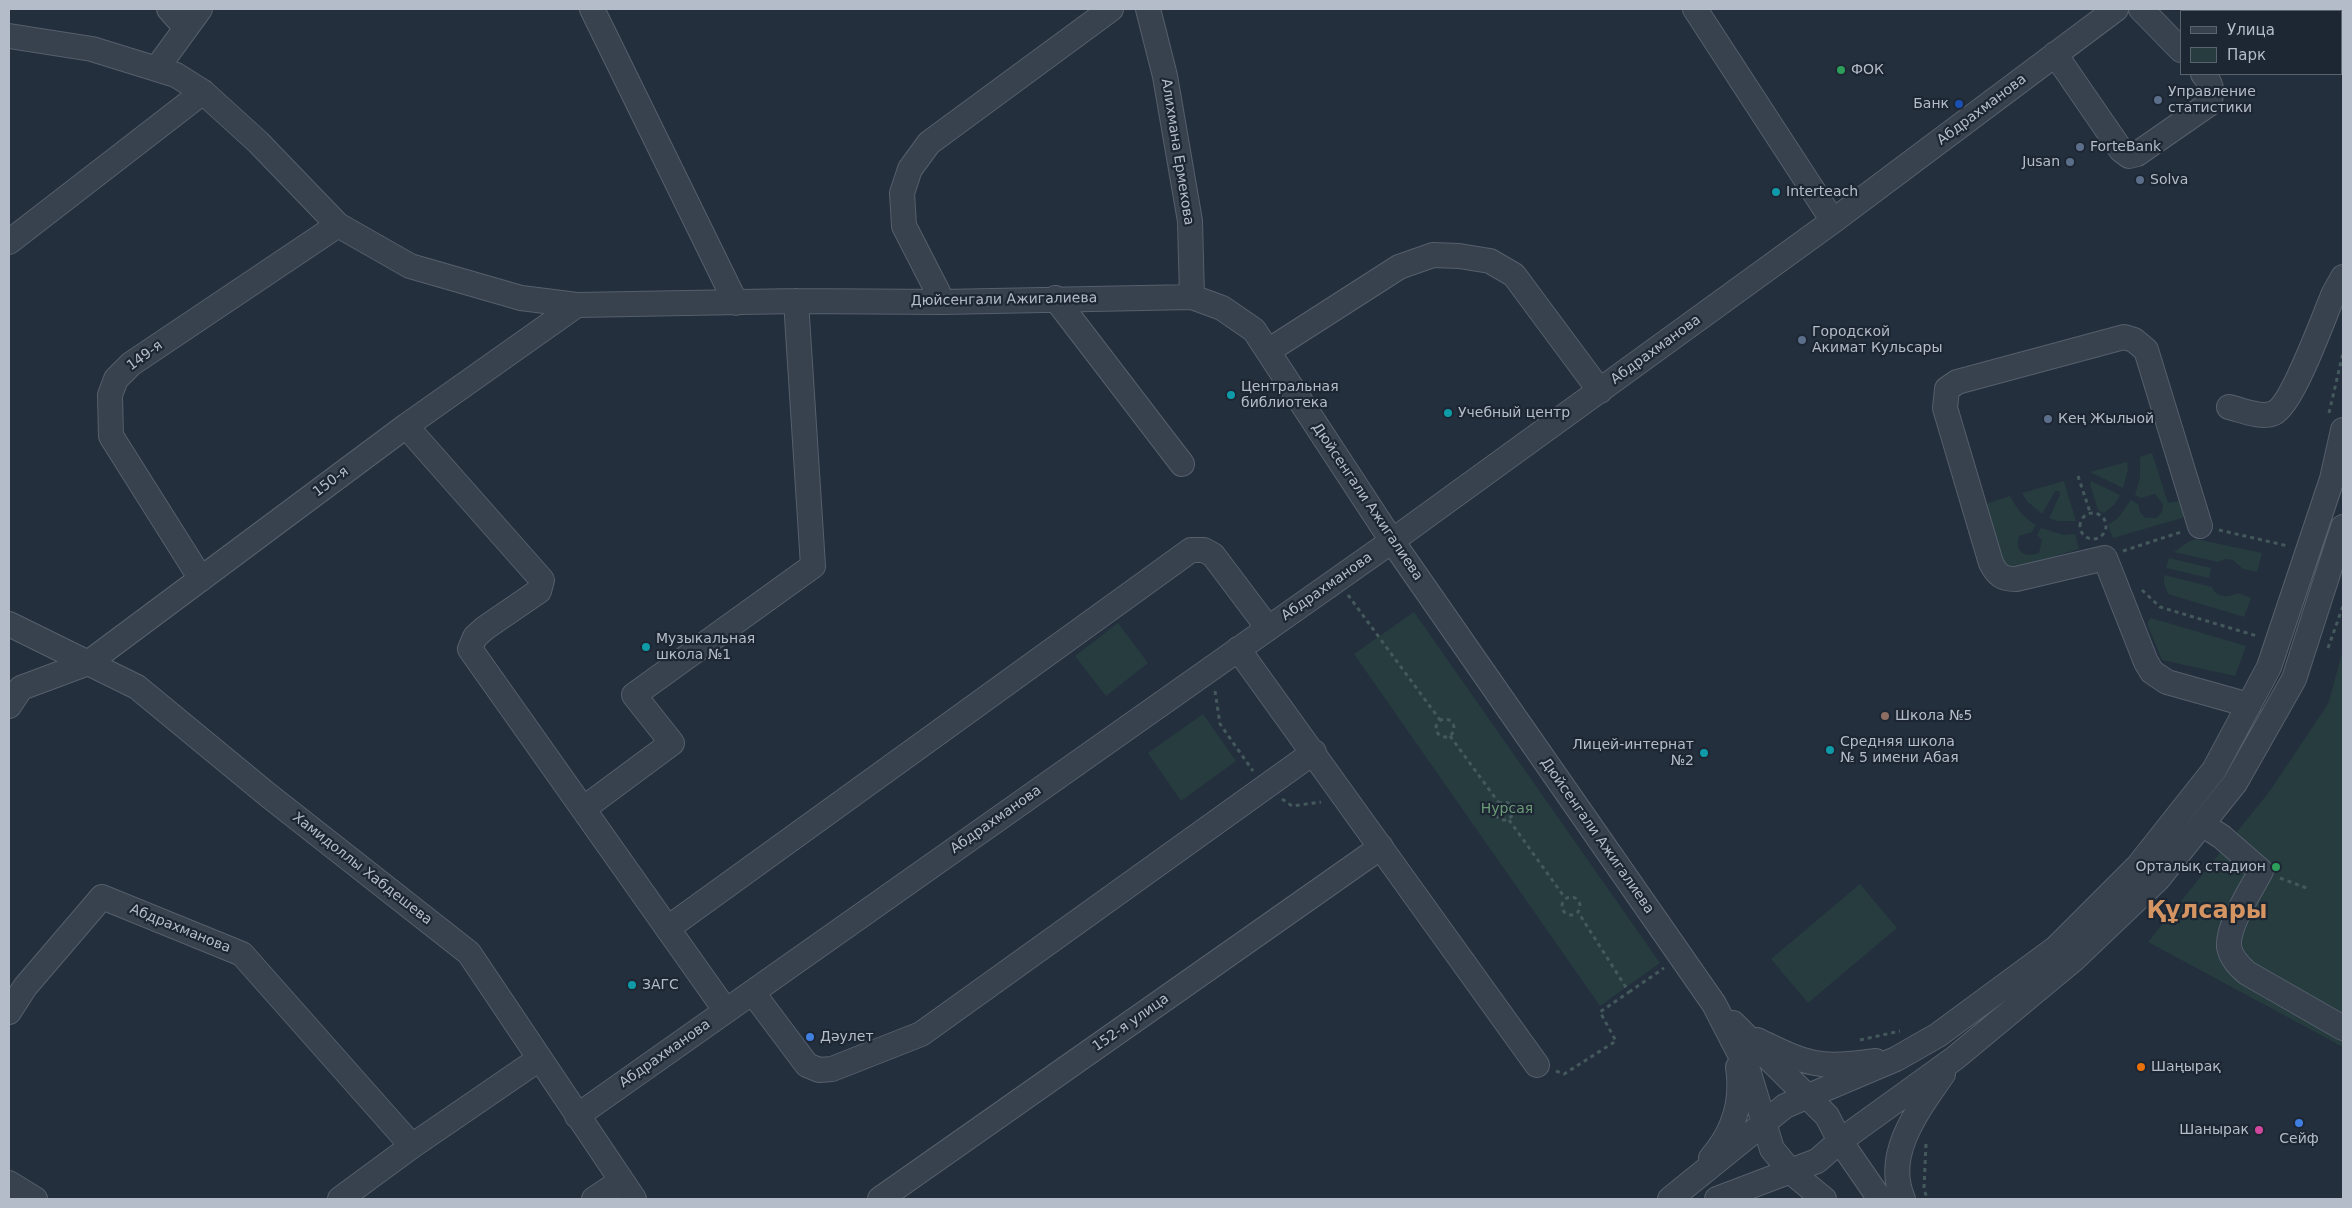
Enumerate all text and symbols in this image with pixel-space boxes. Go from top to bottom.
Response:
legend [2180,10,2342,75]
text: Улица [2227,21,2275,39]
text: Парк [2227,46,2266,64]
place label: ФОК [1851,62,1884,78]
marker: ФОК [1835,64,1847,76]
street label: Абдрахманова [1934,71,2030,149]
street label: Алихмана Ермекова [1157,78,1197,226]
place label: Управление статистики [2168,84,2256,116]
marker: Управление статистики [2152,94,2164,106]
place label: Банк [1913,96,1949,112]
marker: Банк [1953,98,1965,110]
place label: ForteBank [2090,139,2161,155]
marker: ForteBank [2074,141,2086,153]
place label: Jusan [2022,154,2060,170]
marker: Jusan [2064,156,2076,168]
place label: Solva [2150,172,2188,188]
marker: Solva [2134,174,2146,186]
place label: Interteach [1786,184,1858,200]
marker: Interteach [1770,186,1782,198]
street label: Дюйсенгали Ажигалиева [911,290,1097,310]
street label: Абдрахманова [1608,312,1704,388]
place label: Городской Акимат Кульсары [1812,324,1943,357]
marker: Городской Акимат Кульсары [1796,334,1808,346]
street label: 149-я [124,337,166,375]
place label: Центральная библиотека [1241,379,1339,412]
marker: Центральная библиотека [1225,389,1237,401]
place label: Учебный центр [1458,405,1570,421]
marker: Учебный центр [1442,407,1454,419]
place label: Кең Жылыой [2058,411,2154,427]
marker: Кең Жылыой [2042,413,2054,425]
street label: Дюйсенгали Ажигалиева [1308,420,1426,584]
street label: 150-я [310,463,352,501]
street label: Абдрахманова [1278,549,1376,625]
place label: Музыкальная школа №1 [656,631,755,664]
marker: Музыкальная школа №1 [640,641,652,653]
place label: Школа №5 [1895,708,1972,724]
marker: Школа №5 [1879,710,1891,722]
place label: Средняя школа № 5 имени Абая [1840,734,1959,766]
place label: Лицей-интернат №2 [1572,737,1694,770]
marker: Средняя школа № 5 имени Абая [1824,744,1836,756]
marker: Лицей-интернат №2 [1698,747,1710,759]
street label: Дюйсенгали Ажигалиева [1537,755,1657,917]
street label: Абдрахманова [947,782,1045,858]
park label: Нурсая [1481,801,1533,817]
street label: Хамидоллы Хабдешева [289,809,435,929]
place label: Орталық стадион [2136,859,2266,875]
marker: Орталық стадион [2270,861,2282,873]
district label: Құлсары [2146,898,2268,926]
street label: Абдрахманова [127,901,233,957]
place label: ЗАГС [642,977,679,993]
marker: ЗАГС [626,979,638,991]
street label: 152-я улица [1090,991,1172,1055]
street label: Абдрахманова [616,1016,714,1092]
place label: Дәулет [820,1029,874,1045]
marker: Дәулет [804,1031,816,1043]
place label: Шаңырақ [2151,1059,2221,1075]
marker: Шаңырақ [2135,1061,2147,1073]
marker: Сейф [2293,1117,2305,1129]
place label: Шанырак [2179,1122,2249,1138]
marker: Шанырак [2253,1124,2265,1136]
place label: Сейф [2279,1131,2319,1147]

